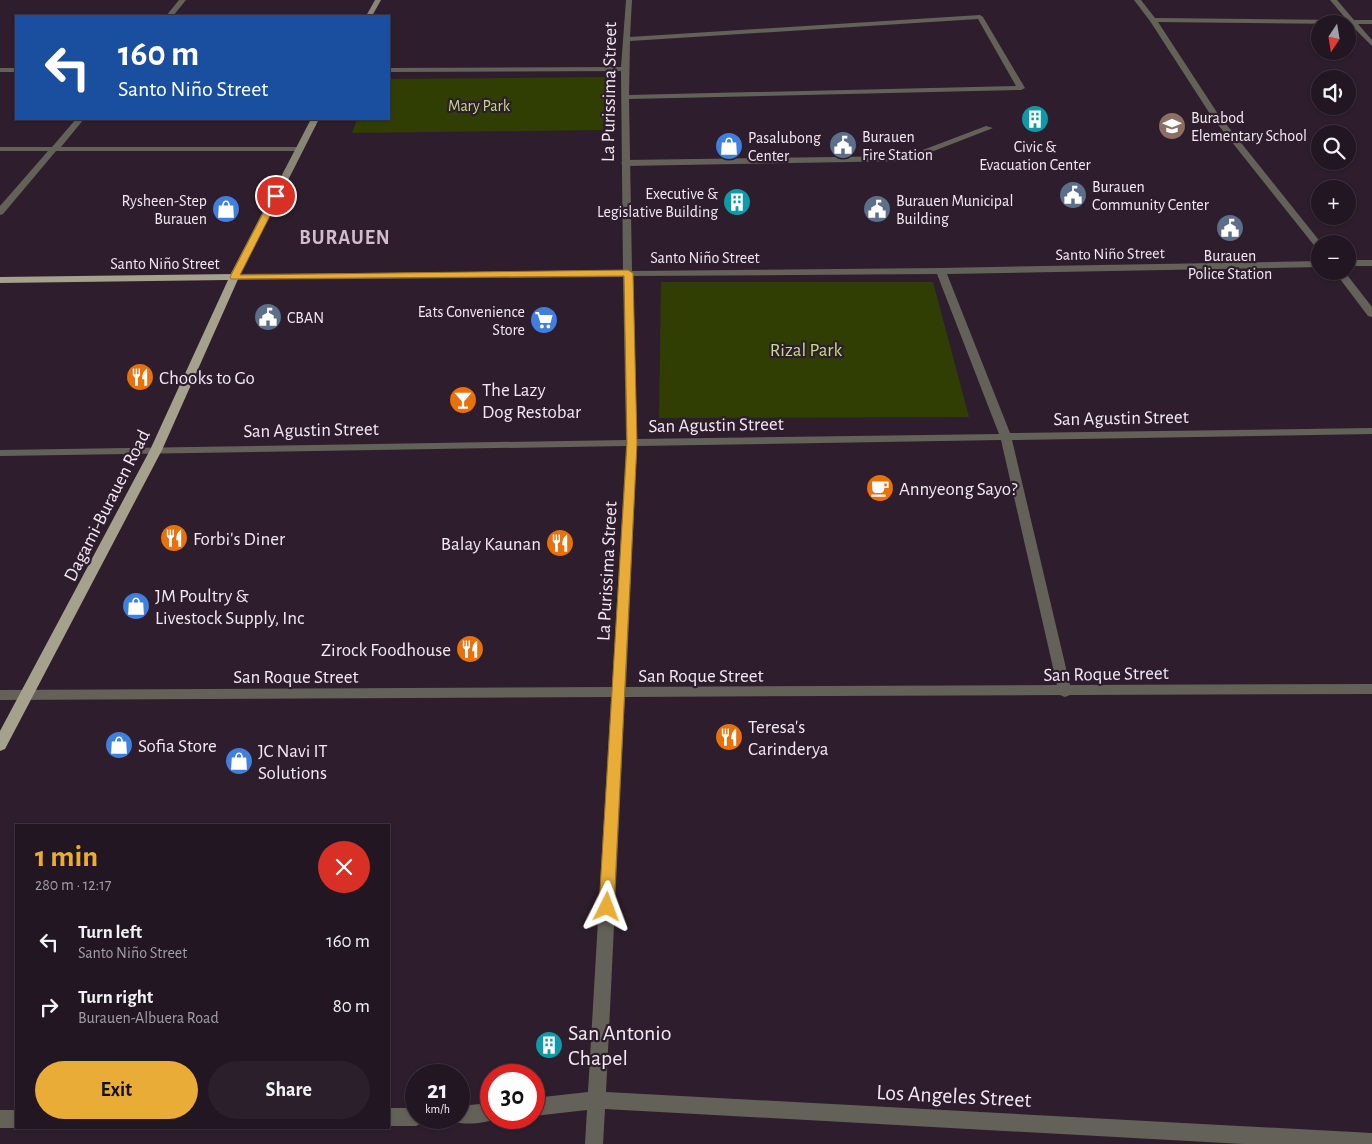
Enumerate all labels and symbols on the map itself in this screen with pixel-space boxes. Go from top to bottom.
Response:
north arrow [1311,15,1356,60]
street label: La Purissima Street [599,22,620,162]
park label: Mary Park [448,98,511,115]
building icon: Civic & Evacuation Center [1020,104,1050,134]
place label: Burabod Elementary School [1191,110,1307,145]
school or university icon: Burabod Elementary School [1157,111,1187,141]
place label: Burauen Fire Station [862,129,933,163]
place label: Pasalubong Center [748,130,821,164]
public building icon: Burauen Fire Station [828,130,858,160]
shop icon: Pasalubong Center [714,131,744,161]
place label: Civic & Evacuation Center [979,139,1092,173]
pin [255,175,297,217]
place label: Burauen Community Center [1092,179,1210,214]
public building icon: Burauen Community Center [1058,180,1088,210]
place label: Executive & Legislative Building [597,186,718,220]
building icon: Executive & Legislative Building [722,187,752,217]
place label: Rysheen-Step Burauen [121,193,207,227]
place label: Burauen Municipal Building [896,193,1013,227]
shop icon: Rysheen-Step Burauen [211,194,241,224]
public building icon: Burauen Municipal Building [862,194,892,224]
public building icon: Burauen Police Station [1215,213,1245,243]
district label: BURAUEN [299,228,391,248]
street label: Santo Niño Street [1055,245,1165,263]
place label: Burauen Police Station [1188,248,1272,282]
street label: Santo Niño Street [650,250,760,266]
street label: Santo Niño Street [110,256,220,272]
public building icon: CBAN [253,302,283,332]
place label: Eats Convenience Store [418,304,525,338]
supermarket icon: Eats Convenience Store [529,305,559,335]
place label: CBAN [287,310,324,326]
park label: Rizal Park [770,341,843,360]
restaurant icon: Chooks to Go [125,362,155,392]
place label: Chooks to Go [159,369,255,388]
place label: The Lazy Dog Restobar [482,381,581,422]
bar icon: The Lazy Dog Restobar [448,385,478,415]
street label: San Agustin Street [1053,408,1189,429]
street label: San Agustin Street [648,415,784,436]
street label: San Agustin Street [243,420,379,441]
street label: Dagami-Burauen Road [61,427,154,585]
cafe icon: Annyeong Sayo? [865,473,895,503]
place label: Annyeong Sayo? [899,480,1018,499]
street label: La Purissima Street [594,501,621,642]
restaurant icon: Forbi's Diner [159,523,189,553]
restaurant icon: Balay Kaunan [545,528,575,558]
place label: Forbi's Diner [193,530,285,549]
place label: Balay Kaunan [441,535,541,554]
place label: JM Poultry & Livestock Supply, Inc [155,587,304,628]
shop icon: JM Poultry & Livestock Supply, Inc [121,591,151,621]
restaurant icon: Zirock Foodhouse [455,634,485,664]
place label: Zirock Foodhouse [321,641,451,660]
street label: San Roque Street [1043,664,1169,685]
street label: San Roque Street [638,667,764,686]
street label: San Roque Street [233,668,359,687]
place label: Teresa's Carinderya [748,718,829,759]
restaurant icon: Teresa's Carinderya [714,722,744,752]
shop icon: Sofia Store [104,730,134,760]
place label: Sofia Store [138,737,217,756]
place label: JC Navi IT Solutions [258,742,328,783]
shop icon: JC Navi IT Solutions [224,746,254,776]
position arrow [580,880,632,932]
place label: San Antonio Chapel [568,1022,672,1069]
building icon: San Antonio Chapel [534,1030,564,1060]
speed limit sign: 30 [480,1064,545,1129]
street label: Los Angeles Street [876,1081,1032,1111]

